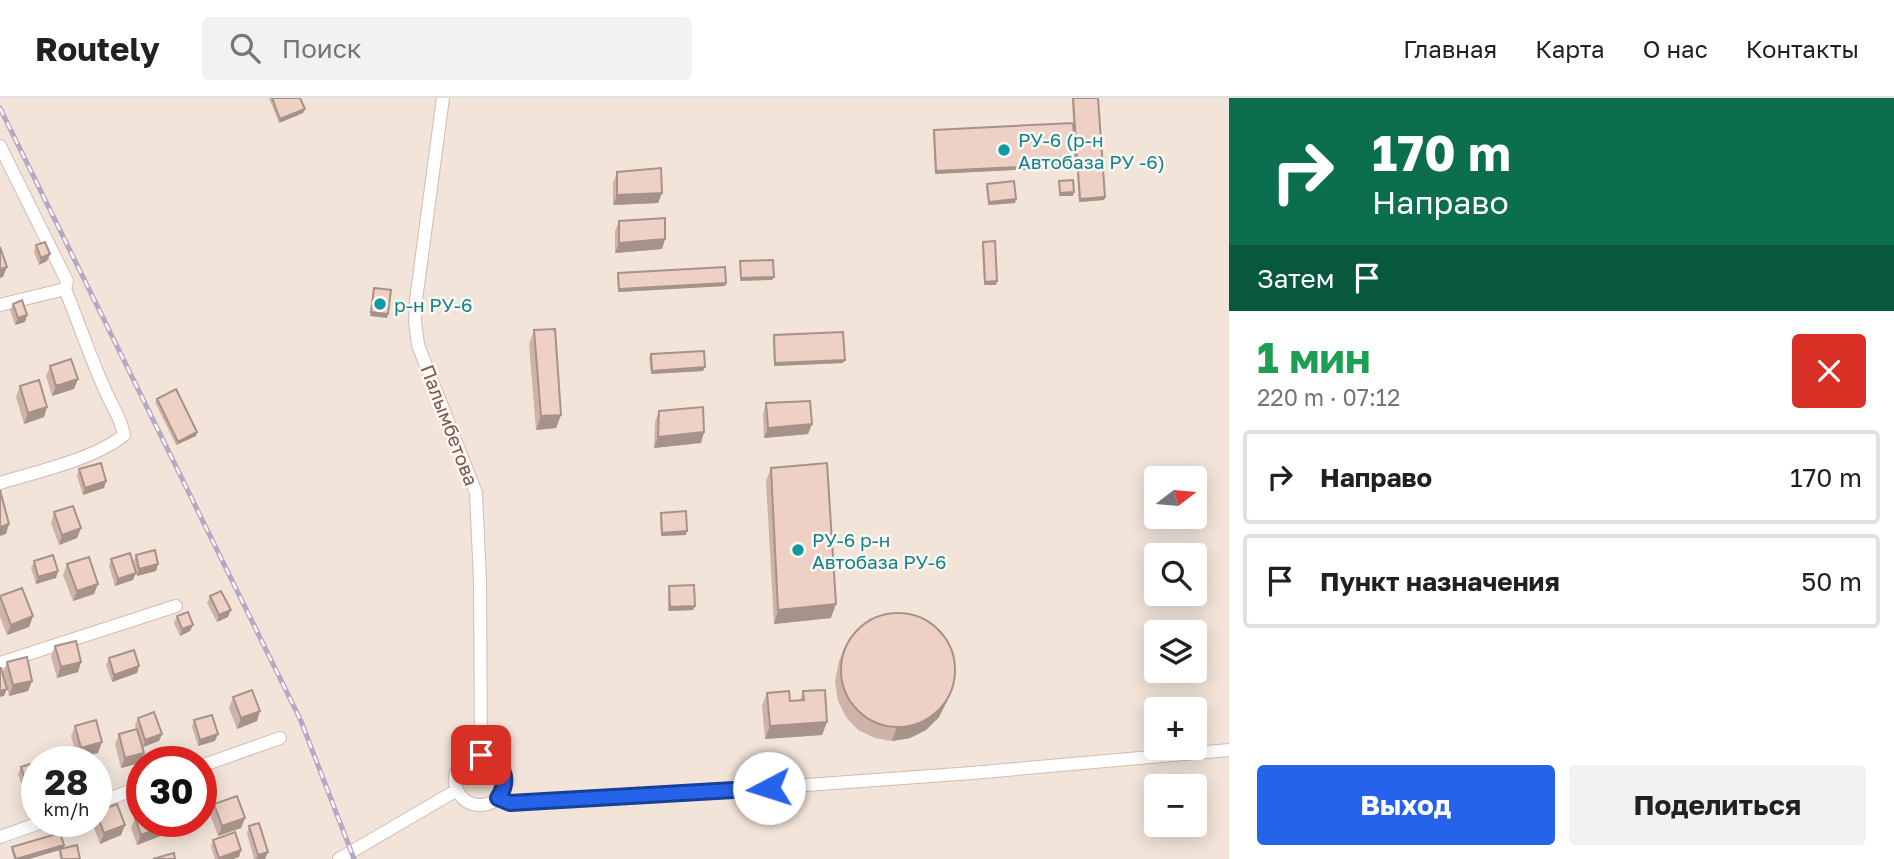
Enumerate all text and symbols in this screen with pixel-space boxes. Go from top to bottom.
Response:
search box [202,17,692,80]
text: Routely [35,29,160,68]
icon: search [226,29,264,67]
text: Поиск [282,33,362,64]
text: Главная [1403,34,1497,63]
text: Карта [1535,34,1605,63]
text: О нас [1643,34,1708,63]
text: Контакты [1746,34,1859,63]
text: 170 m [1372,123,1511,182]
icon: right [1257,126,1348,217]
place label: РУ-6 (р-н Автобаза РУ -6) [1018,128,1165,173]
marker: РУ-6 (р-н Автобаза РУ -6) [996,142,1012,158]
text: Направо [1372,183,1509,221]
icon: arrive [1348,259,1386,297]
text: Затем [1257,263,1334,294]
place label: р-н РУ-6 [394,293,472,316]
marker: р-н РУ-6 [372,296,388,312]
text: 1 мин [1257,332,1371,382]
button: close [1792,334,1866,408]
street label: Палымбетова [416,361,484,489]
text: 220 m · 07:12 [1257,383,1400,411]
icon: right [1261,458,1299,496]
text: Направо [1320,462,1432,493]
text: 170 m [1790,462,1862,493]
north arrow [1144,466,1208,528]
map controls [1144,466,1207,837]
place label: РУ-6 р-н Автобаза РУ-6 [812,528,946,573]
marker: РУ-6 р-н Автобаза РУ-6 [790,542,806,558]
button: search [1144,543,1207,606]
icon: arrive [1261,562,1299,600]
text: Пункт назначения [1320,566,1560,597]
text: 50 m [1801,566,1862,597]
button: layers [1144,620,1207,683]
button: + [1144,697,1207,760]
pin [451,725,511,785]
icon: arrive [462,736,500,774]
speed limit sign: 30 [126,746,217,837]
position arrow [732,751,806,825]
text: 28 [45,761,88,803]
button: Выход [1257,765,1555,845]
button: Поделиться [1569,765,1866,845]
button: − [1144,774,1207,837]
text: km/h [44,798,89,820]

